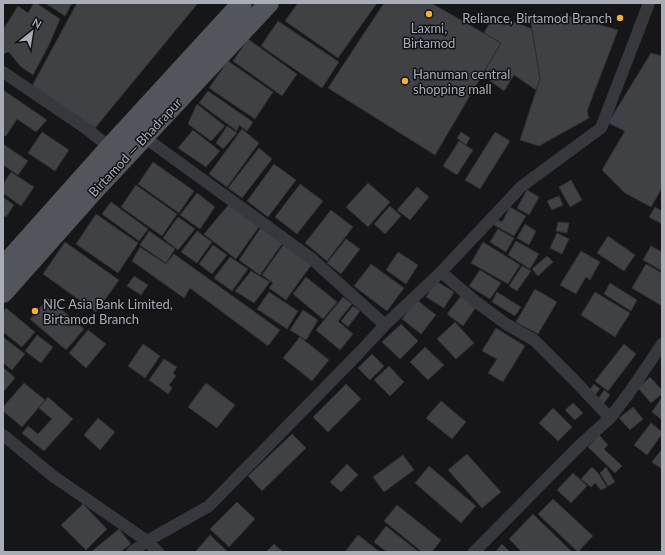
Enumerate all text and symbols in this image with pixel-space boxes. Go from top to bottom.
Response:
marker: Laxmi, Birtamod [424,9,434,19]
place label: Reliance, Birtamod Branch [462,10,612,26]
north arrow [12,12,52,52]
marker: Reliance, Birtamod Branch [615,13,625,23]
text: N [30,15,44,31]
place label: Laxmi, Birtamod [403,20,455,51]
place label: Hanuman central shopping mall [413,66,510,97]
marker: Hanuman central shopping mall [400,76,410,86]
street label: Birtamod — Bhadrapur [85,94,185,200]
place label: NIC Asia Bank Limited, Birtamod Branch [43,296,173,327]
marker: NIC Asia Bank Limited, Birtamod Branch [30,306,40,316]

